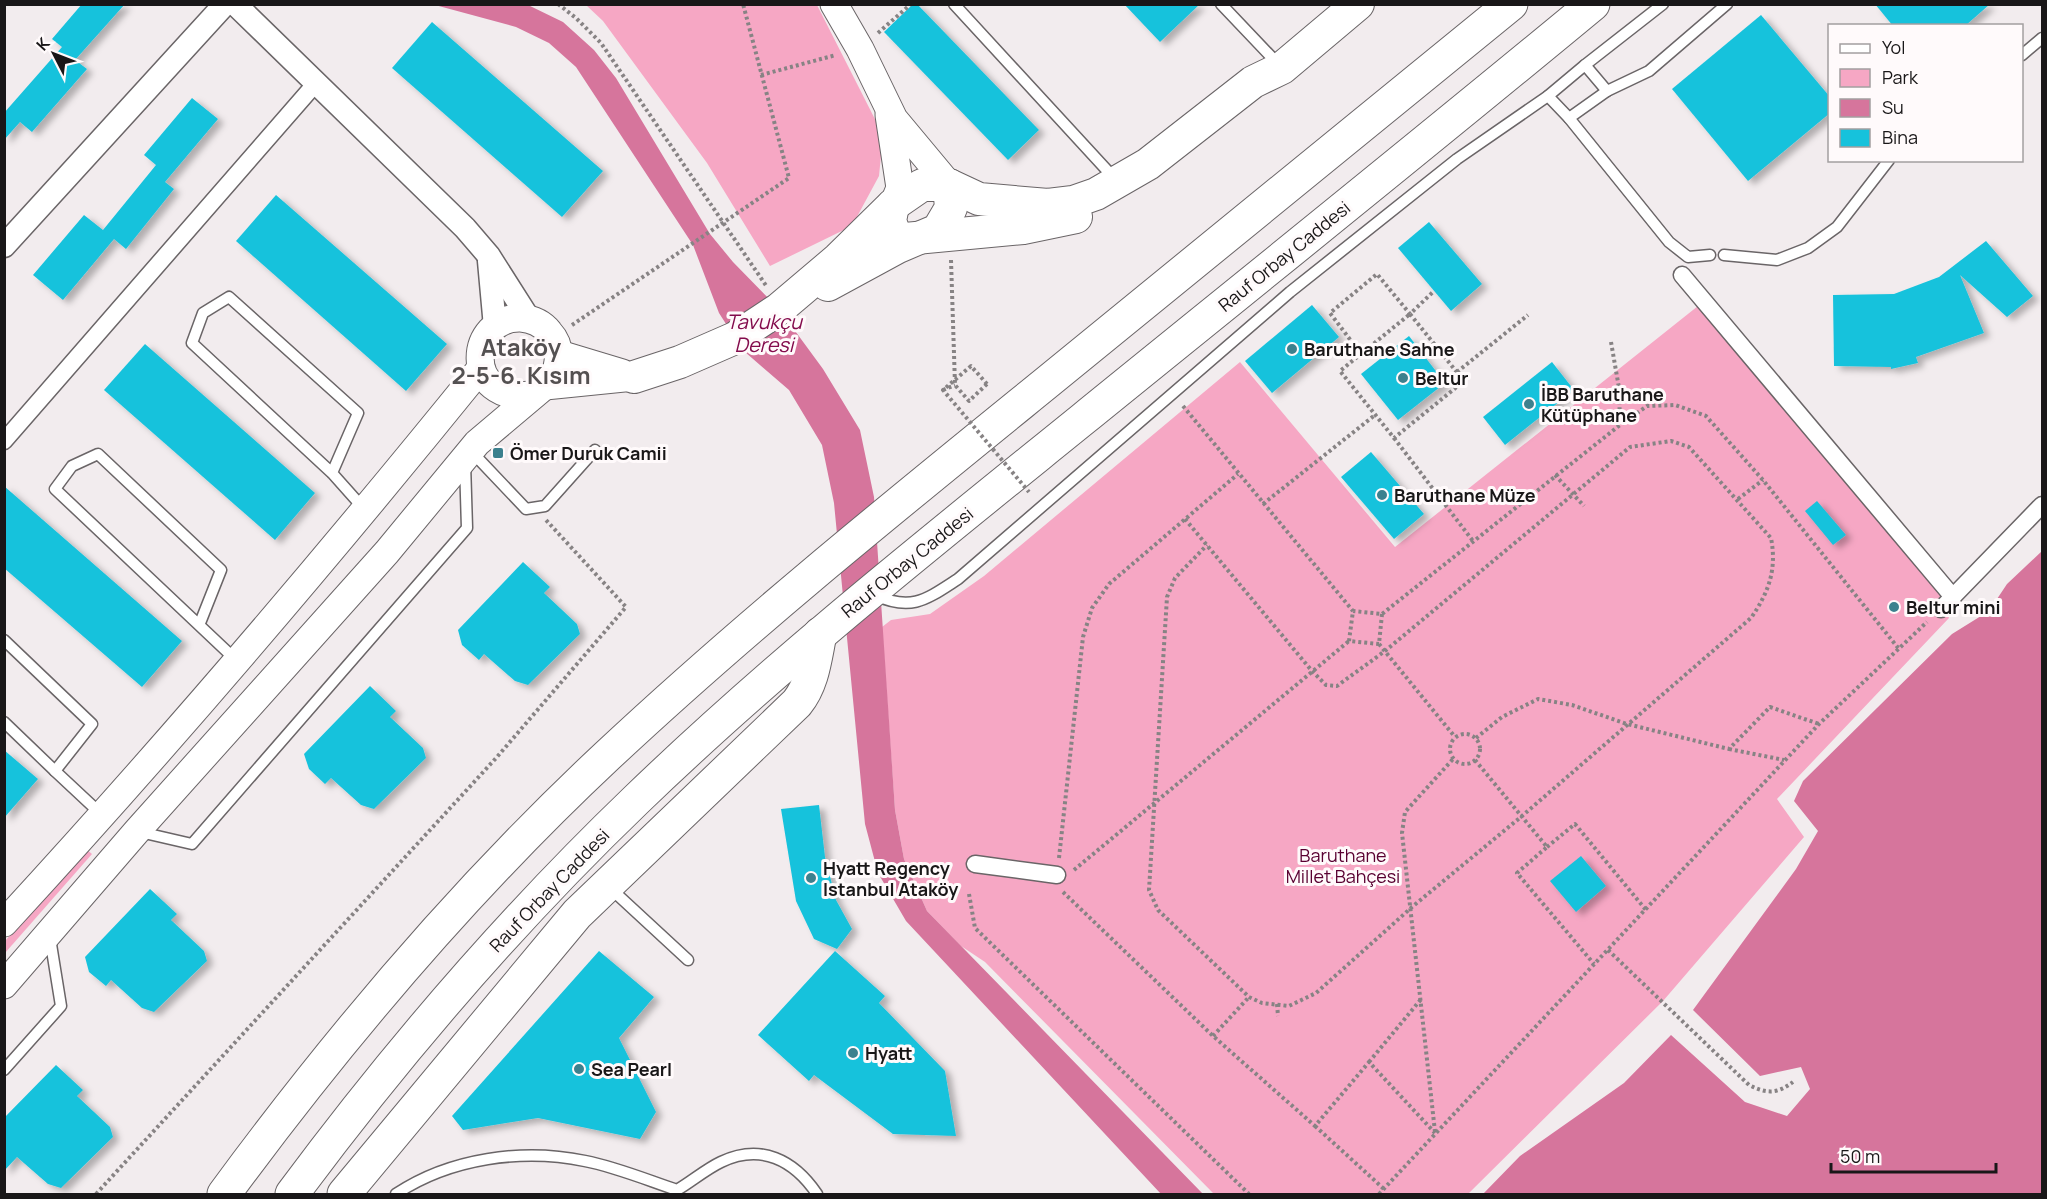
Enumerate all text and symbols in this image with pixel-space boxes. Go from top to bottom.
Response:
north arrow [24,24,84,84]
legend [1828,24,2023,162]
text: K [31,32,55,55]
text: Yol [1882,35,1905,59]
text: Park [1882,65,1919,89]
text: Su [1882,95,1904,119]
text: Bina [1882,125,1918,149]
street label: Rauf Orbay Caddesi [1213,195,1355,317]
water label: Tavukçu Deresi [726,308,804,358]
district label: Ataköy 2-5-6. Kısım [451,330,591,391]
place label: Baruthane Sahne [1304,337,1455,361]
marker: Baruthane Sahne [1285,342,1299,356]
place label: Beltur [1415,366,1468,390]
marker: Beltur [1396,371,1410,385]
place label: İBB Baruthane Kütüphane [1541,382,1664,427]
marker: İBB Baruthane Kütüphane [1522,397,1536,411]
place label: Ömer Duruk Camii [510,441,667,465]
marker: Ömer Duruk Camii [491,446,505,460]
place label: Baruthane Müze [1394,483,1536,507]
marker: Baruthane Müze [1375,488,1389,502]
street label: Rauf Orbay Caddesi [836,501,978,623]
place label: Beltur mini [1906,595,2001,619]
marker: Beltur mini [1887,600,1901,614]
street label: Rauf Orbay Caddesi [484,823,614,957]
park label: Baruthane Millet Bahçesi [1286,843,1400,888]
place label: Hyatt Regency Istanbul Ataköy [823,856,958,901]
marker: Hyatt Regency Istanbul Ataköy [804,871,818,885]
place label: Hyatt [865,1041,913,1065]
marker: Hyatt [846,1046,860,1060]
place label: Sea Pearl [591,1057,672,1081]
marker: Sea Pearl [572,1062,586,1076]
scale bar [1831,1136,1996,1174]
text: 50 m [1840,1144,1880,1168]

